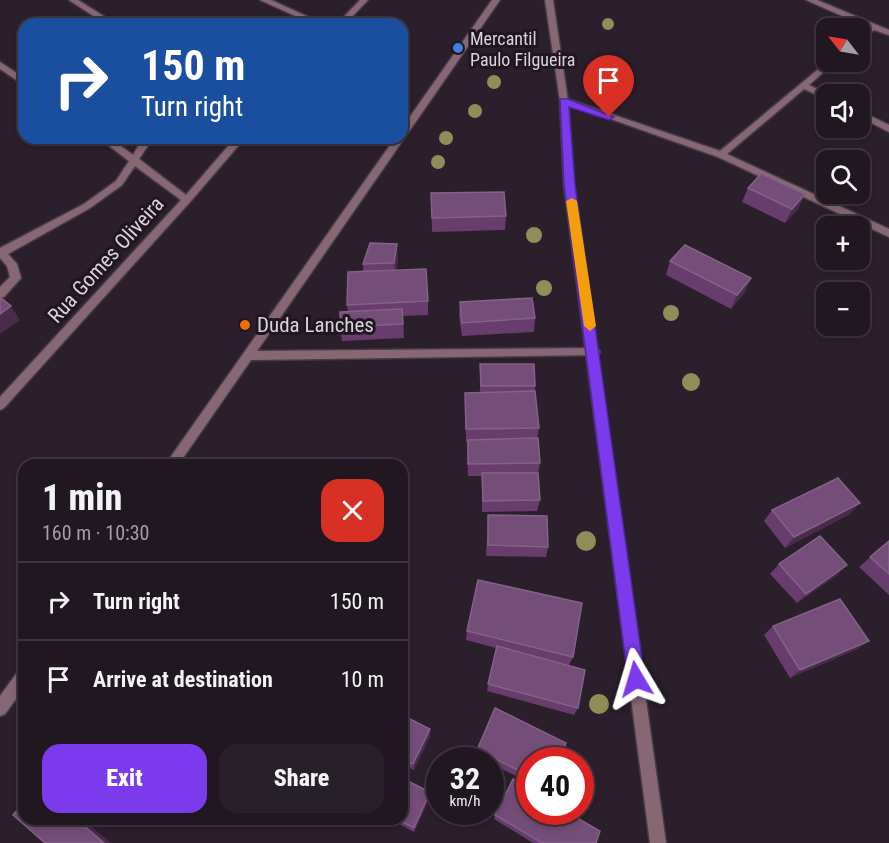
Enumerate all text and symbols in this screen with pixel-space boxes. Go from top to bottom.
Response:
north arrow [816,18,870,72]
map controls [816,18,870,336]
place label: Mercantil Paulo Filgueira [470,28,575,70]
text: 150 m [141,41,246,90]
marker: Mercantil Paulo Filgueira [451,41,465,55]
icon: right [42,42,120,120]
pin [583,55,634,117]
icon: arrive [592,64,625,97]
button: sound [816,84,870,138]
text: Turn right [141,91,243,123]
button: search [816,150,870,204]
street label: Rua Gomes Oliveira [43,192,169,328]
button: + [816,216,870,270]
button: − [816,282,870,336]
place label: Duda Lanches [257,313,374,337]
marker: Duda Lanches [238,318,252,332]
text: 1 min [42,477,122,519]
button: close [321,479,384,542]
text: 160 m · 10:30 [42,521,149,545]
icon: right [42,585,75,618]
text: Turn right [93,589,180,614]
text: 150 m [330,589,384,614]
position arrow [604,647,668,711]
icon: arrive [42,663,75,696]
text: Arrive at destination [93,667,273,692]
text: 10 m [341,667,384,692]
button: Exit [42,744,207,813]
button: Share [219,744,384,813]
speed limit sign: 40 [516,747,594,825]
text: 32 [450,761,480,796]
text: km/h [450,792,480,810]

